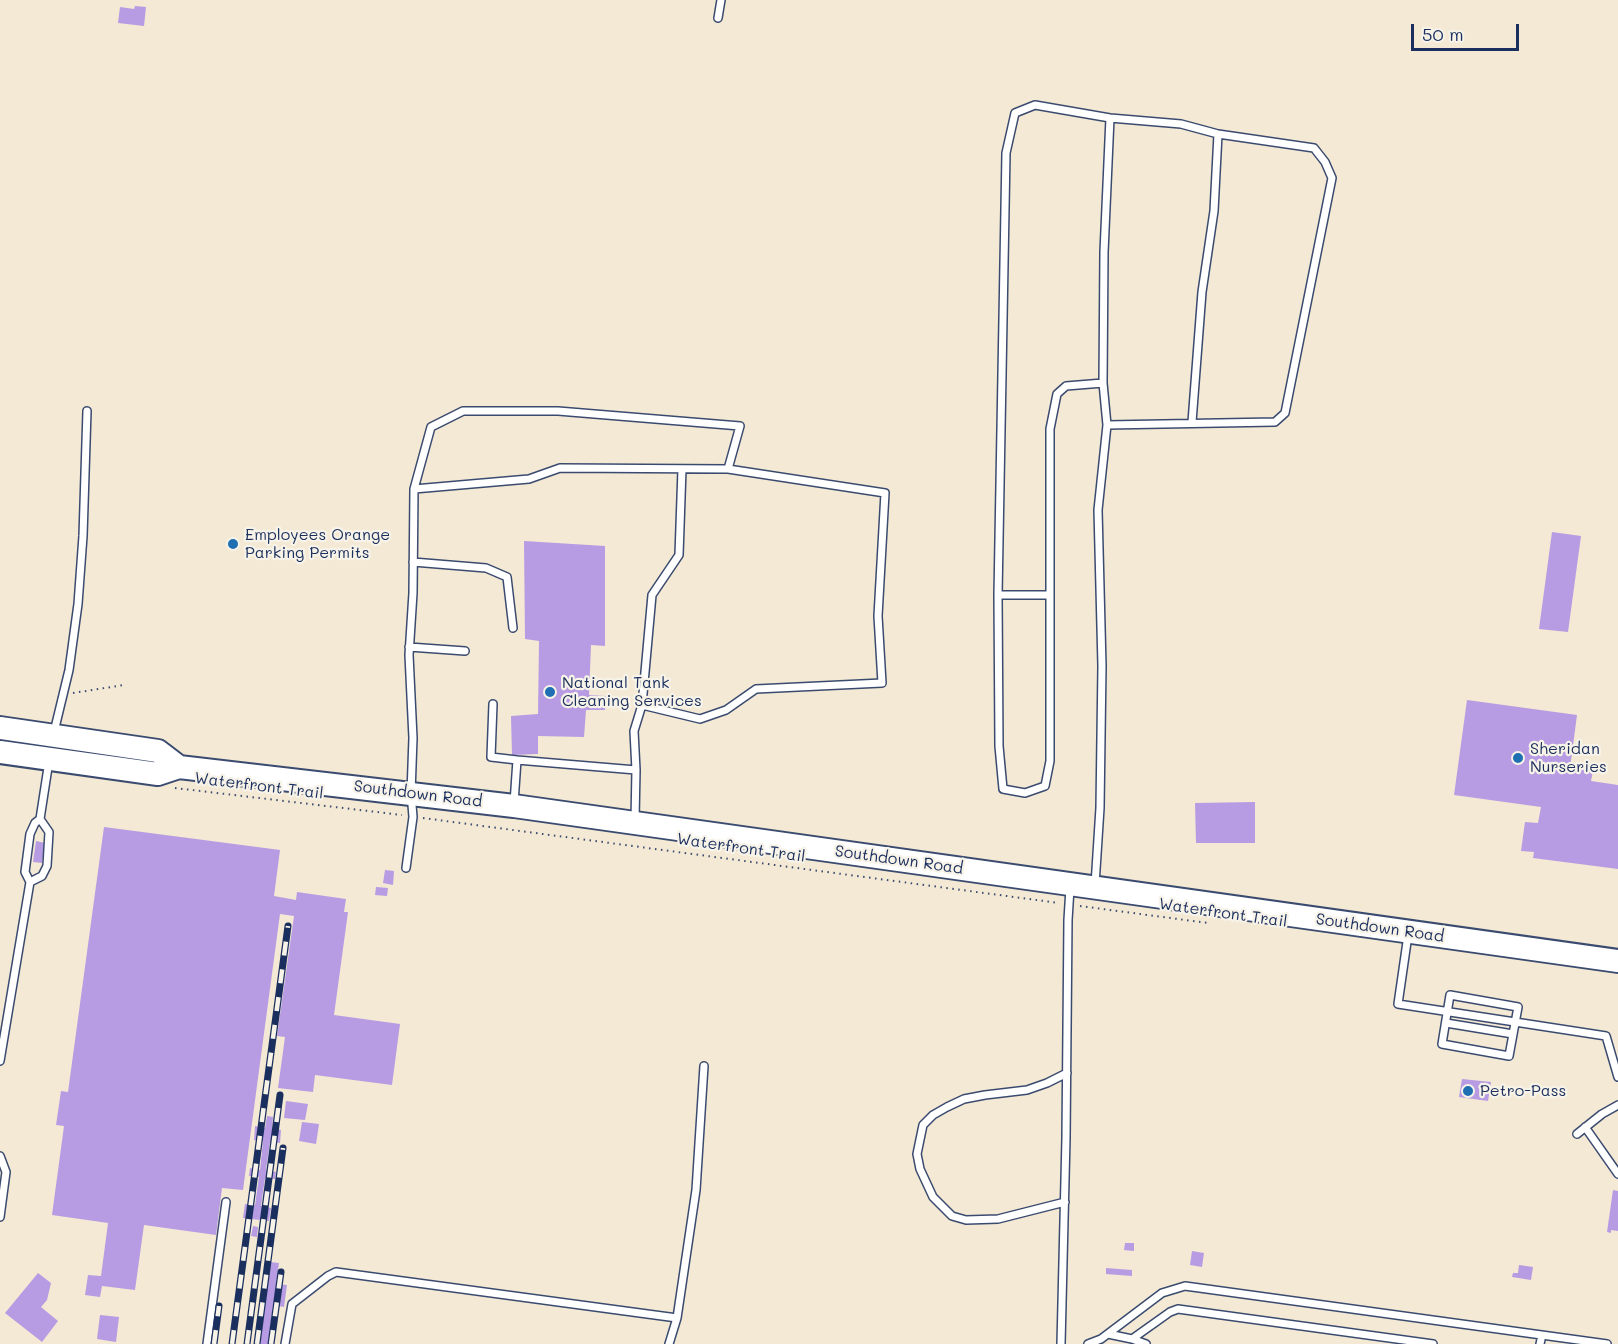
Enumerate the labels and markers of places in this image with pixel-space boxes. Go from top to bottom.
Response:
place label: Employees Orange Parking Permits [245,525,390,563]
marker: Employees Orange Parking Permits [226,537,240,551]
place label: National Tank Cleaning Services [562,673,702,711]
marker: National Tank Cleaning Services [543,685,557,699]
place label: Sheridan Nurseries [1530,739,1607,777]
marker: Sheridan Nurseries [1511,751,1525,765]
place label: Petro-Pass [1480,1081,1566,1101]
marker: Petro-Pass [1461,1084,1475,1098]

